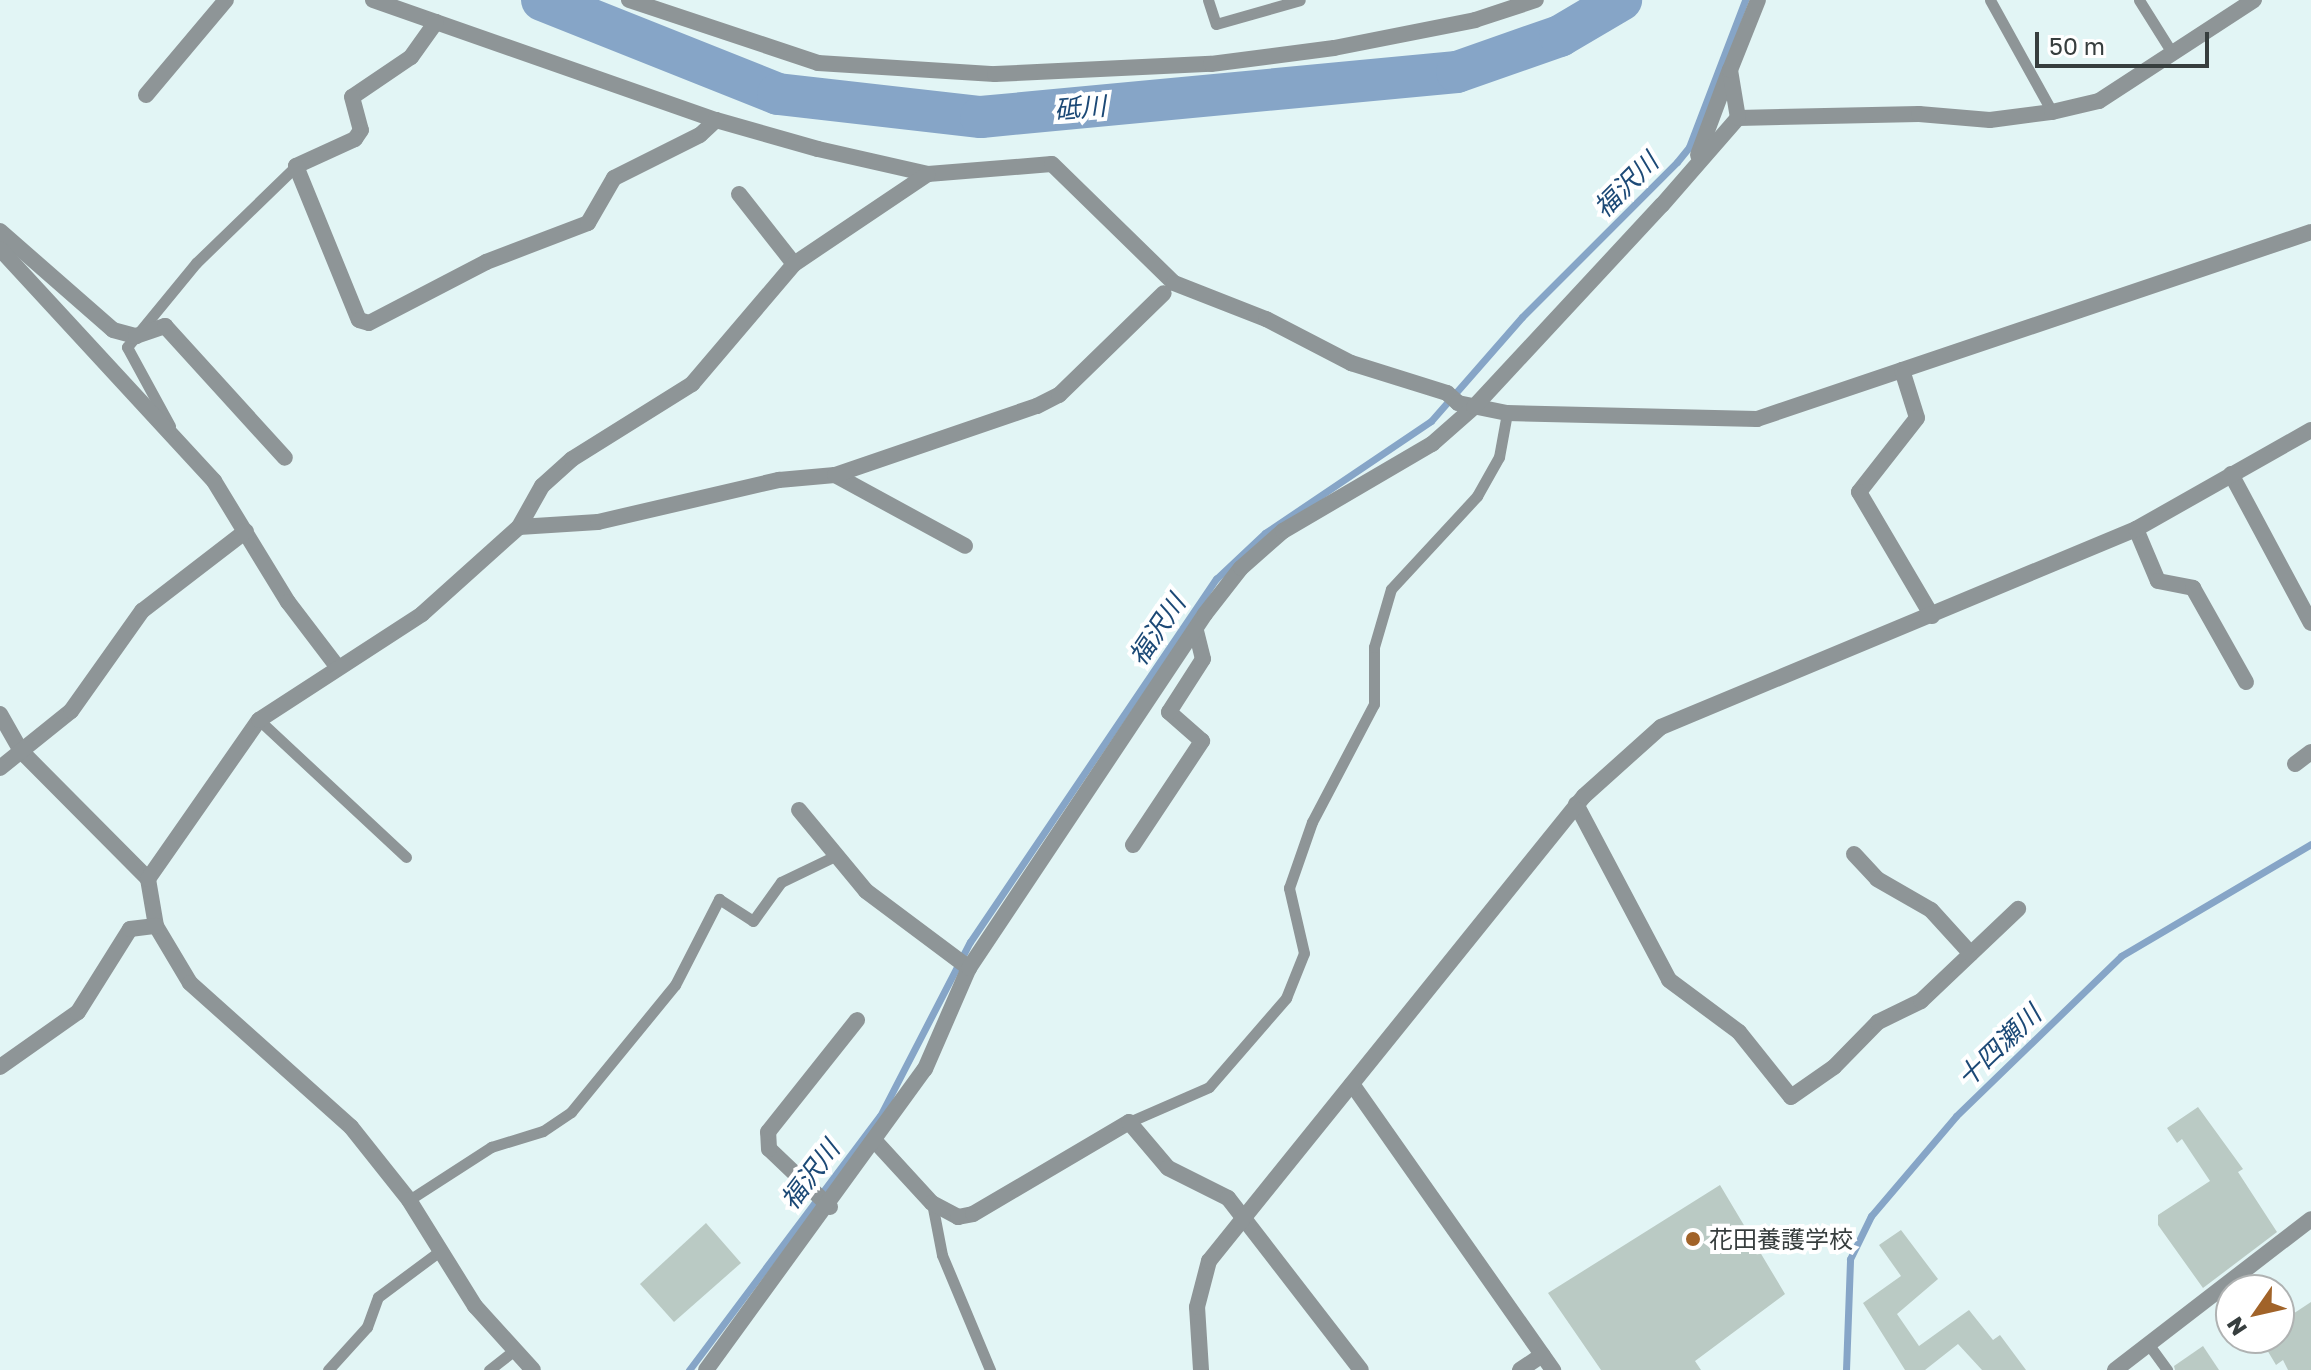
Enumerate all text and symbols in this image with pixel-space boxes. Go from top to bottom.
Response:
scale bar [2039,16,2213,66]
text: 50 m [2049,31,2105,60]
water label: 砥川 [1053,90,1107,126]
water label: 福沢川 [1587,146,1665,224]
water label: 福沢川 [1122,589,1192,671]
water label: 十四瀬川 [1951,999,2047,1093]
water label: 福沢川 [774,1134,846,1216]
place label: 花田養護学校 [1709,1225,1853,1253]
marker: 花田養護学校 [1684,1230,1702,1248]
north arrow [2215,1274,2295,1354]
text: N [2220,1312,2252,1341]

